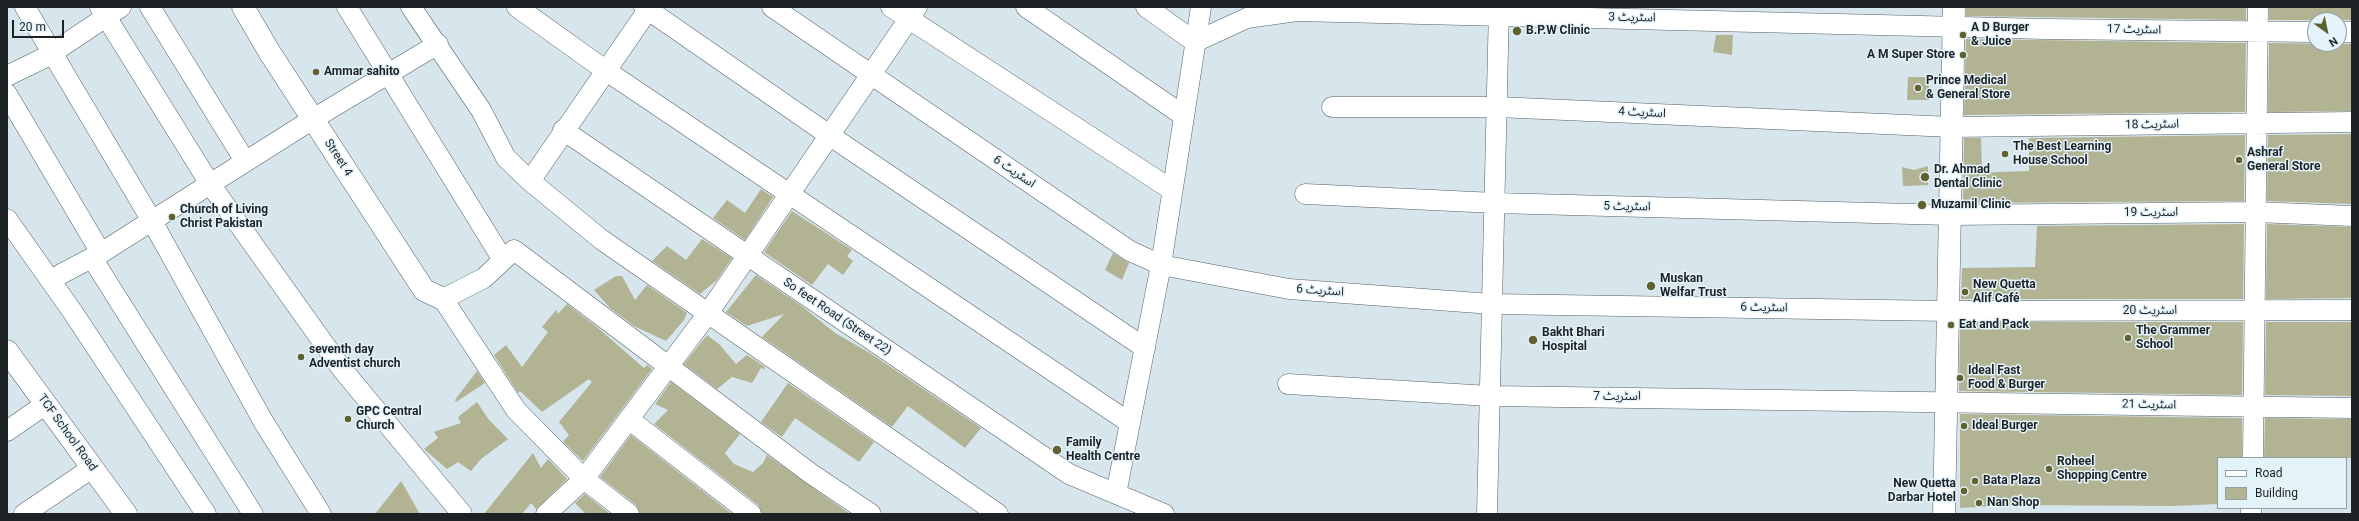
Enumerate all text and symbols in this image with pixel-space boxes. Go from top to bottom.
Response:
street label: اسٹریٹ 3 [1608,10,1656,26]
scale bar [14,12,66,38]
north arrow [2307,12,2347,52]
text: 20 m [19,20,46,34]
place label: A D Burger & Juice [1971,21,2029,49]
street label: اسٹریٹ 17 [2107,22,2161,38]
place label: B.P.W Clinic [1526,24,1590,38]
marker: B.P.W Clinic [1511,25,1523,37]
marker: A D Burger & Juice [1958,30,1968,40]
text: N [2326,34,2340,49]
place label: A M Super Store [1867,48,1955,62]
marker: A M Super Store [1958,50,1968,60]
place label: Ammar sahito [324,65,400,79]
marker: Ammar sahito [311,67,321,77]
place label: Prince Medical & General Store [1926,74,2010,102]
marker: Prince Medical & General Store [1913,83,1923,93]
street label: اسٹریٹ 4 [1618,105,1666,121]
street label: اسٹریٹ 18 [2125,117,2179,133]
street label: Street 4 [321,137,355,179]
place label: The Best Learning House School [2013,140,2111,168]
place label: Ashraf General Store [2247,146,2320,174]
marker: The Best Learning House School [2000,149,2010,159]
street label: اسٹریٹ 6 [990,153,1038,191]
marker: Ashraf General Store [2234,155,2244,165]
place label: Dr. Ahmad Dental Clinic [1934,163,2002,191]
marker: Dr. Ahmad Dental Clinic [1919,171,1931,183]
place label: Muzamil Clinic [1931,198,2011,212]
street label: اسٹریٹ 5 [1603,199,1651,215]
marker: Muzamil Clinic [1916,199,1928,211]
place label: Church of Living Christ Pakistan [180,203,268,231]
street label: اسٹریٹ 19 [2124,206,2178,220]
marker: Church of Living Christ Pakistan [167,212,177,222]
place label: Muskan Welfar Trust [1660,272,1726,300]
street label: So feet Road (Street 22) [780,275,894,359]
place label: New Quetta Alif Café [1973,278,2036,306]
marker: Muskan Welfar Trust [1645,280,1657,292]
street label: اسٹریٹ 6 [1296,282,1344,300]
marker: New Quetta Alif Café [1960,287,1970,297]
street label: اسٹریٹ 6 [1740,300,1788,316]
street label: اسٹریٹ 20 [2123,304,2177,318]
place label: Eat and Pack [1959,318,2029,332]
marker: Eat and Pack [1946,320,1956,330]
place label: The Grammer School [2136,324,2210,352]
place label: Bakht Bhari Hospital [1542,326,1605,354]
marker: The Grammer School [2123,333,2133,343]
marker: Bakht Bhari Hospital [1527,334,1539,346]
place label: seventh day Adventist church [309,343,400,371]
marker: seventh day Adventist church [296,352,306,362]
place label: Ideal Fast Food & Burger [1968,364,2045,392]
marker: Ideal Fast Food & Burger [1955,373,1965,383]
street label: اسٹریٹ 7 [1593,390,1641,404]
street label: TCF School Road [34,392,100,474]
street label: اسٹریٹ 21 [2122,397,2176,413]
place label: GPC Central Church [356,405,422,433]
marker: GPC Central Church [343,414,353,424]
place label: Ideal Burger [1972,419,2038,433]
marker: Ideal Burger [1959,421,1969,431]
place label: Family Health Centre [1066,436,1140,464]
marker: Family Health Centre [1051,444,1063,456]
place label: Roheel Shopping Centre [2057,455,2147,483]
legend [2217,457,2347,509]
marker: Roheel Shopping Centre [2044,464,2054,474]
text: Road [2255,466,2283,480]
place label: Bata Plaza [1983,474,2040,488]
marker: Bata Plaza [1970,476,1980,486]
place label: New Quetta Darbar Hotel [1888,477,1956,505]
marker: New Quetta Darbar Hotel [1959,486,1969,496]
text: Building [2255,486,2298,500]
place label: Nan Shop [1987,496,2039,510]
marker: Nan Shop [1974,498,1984,508]

